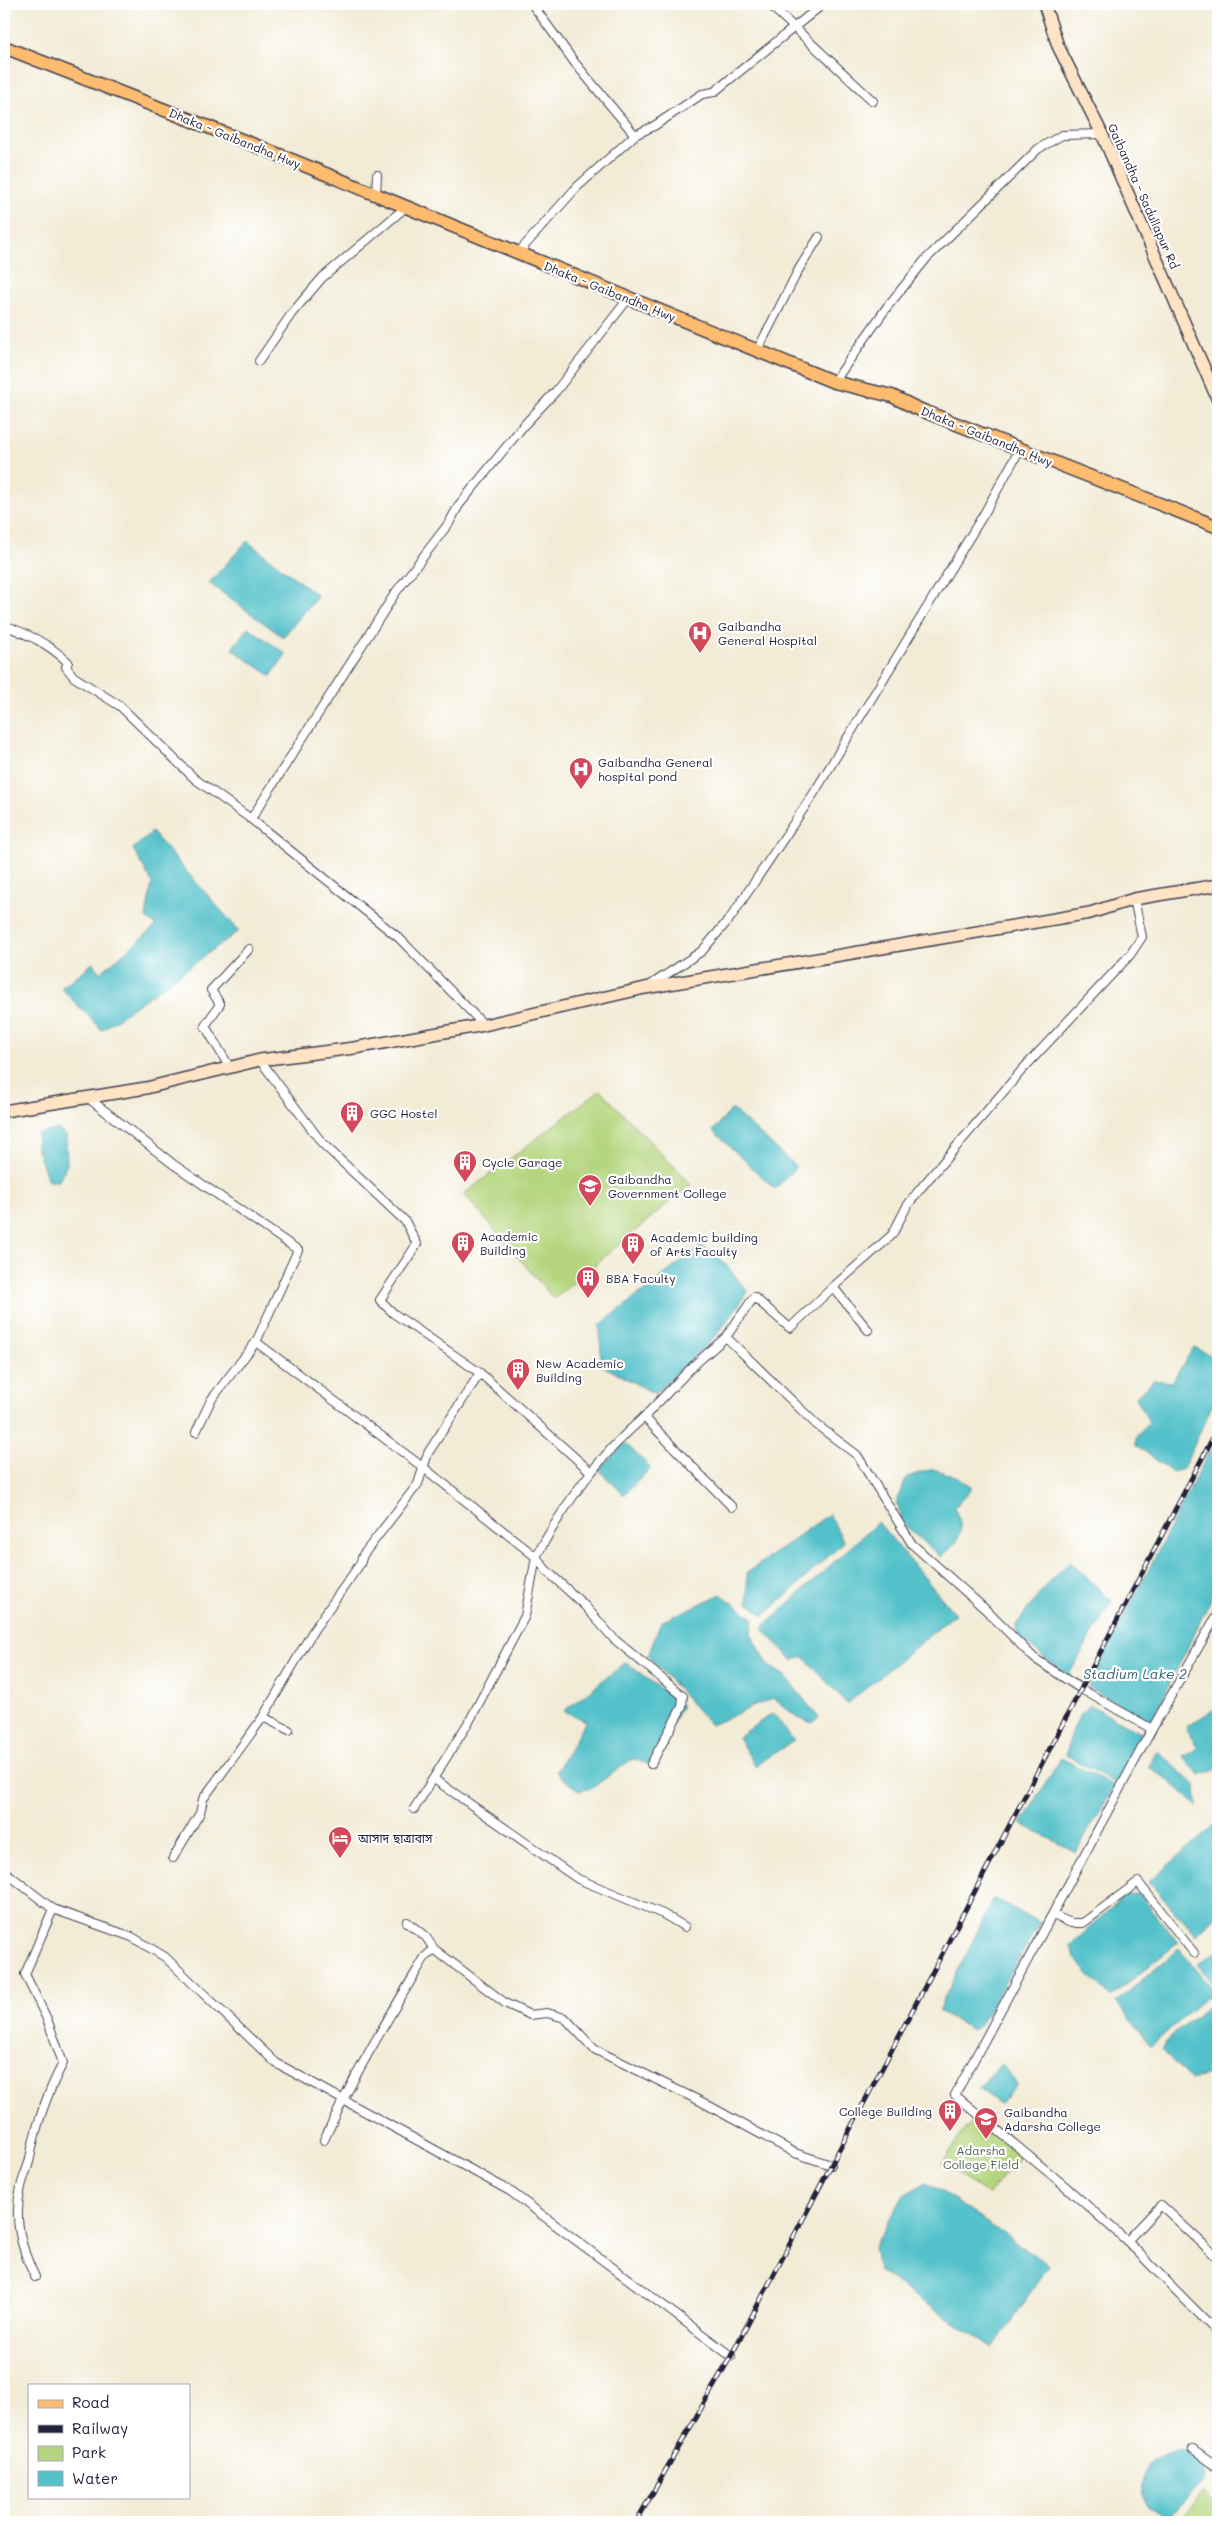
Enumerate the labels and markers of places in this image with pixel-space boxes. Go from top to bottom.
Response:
place label: Gaibandha General Hospital [718,618,817,648]
hospital icon: Gaibandha General Hospital [687,620,713,654]
place label: Gaibandha General hospital pond [598,754,712,784]
hospital icon: Gaibandha General hospital pond [568,756,594,790]
building icon: GGC Hostel [339,1100,365,1134]
place label: GGC Hostel [370,1105,437,1121]
building icon: Cycle Garage [452,1149,478,1183]
place label: Cycle Garage [482,1154,562,1170]
place label: Gaibandha Government College [608,1171,727,1201]
school or university icon: Gaibandha Government College [577,1173,603,1207]
place label: Academic Building [480,1228,538,1258]
place label: Academic building of Arts Faculty [650,1229,758,1259]
building icon: Academic Building [450,1230,476,1264]
building icon: Academic building of Arts Faculty [620,1231,646,1265]
building icon: BBA Faculty [575,1265,601,1299]
place label: BBA Faculty [606,1270,675,1286]
place label: New Academic Building [536,1355,624,1385]
building icon: New Academic Building [505,1357,531,1391]
hotel icon: আসাদ ছাত্রাবাস [327,1825,353,1859]
place label: আসাদ ছাত্রাবাস [357,1830,433,1846]
building icon: College Building [937,2098,963,2132]
place label: College Building [839,2103,932,2119]
place label: Gaibandha Adarsha College [1004,2104,1101,2134]
school or university icon: Gaibandha Adarsha College [973,2106,999,2140]

